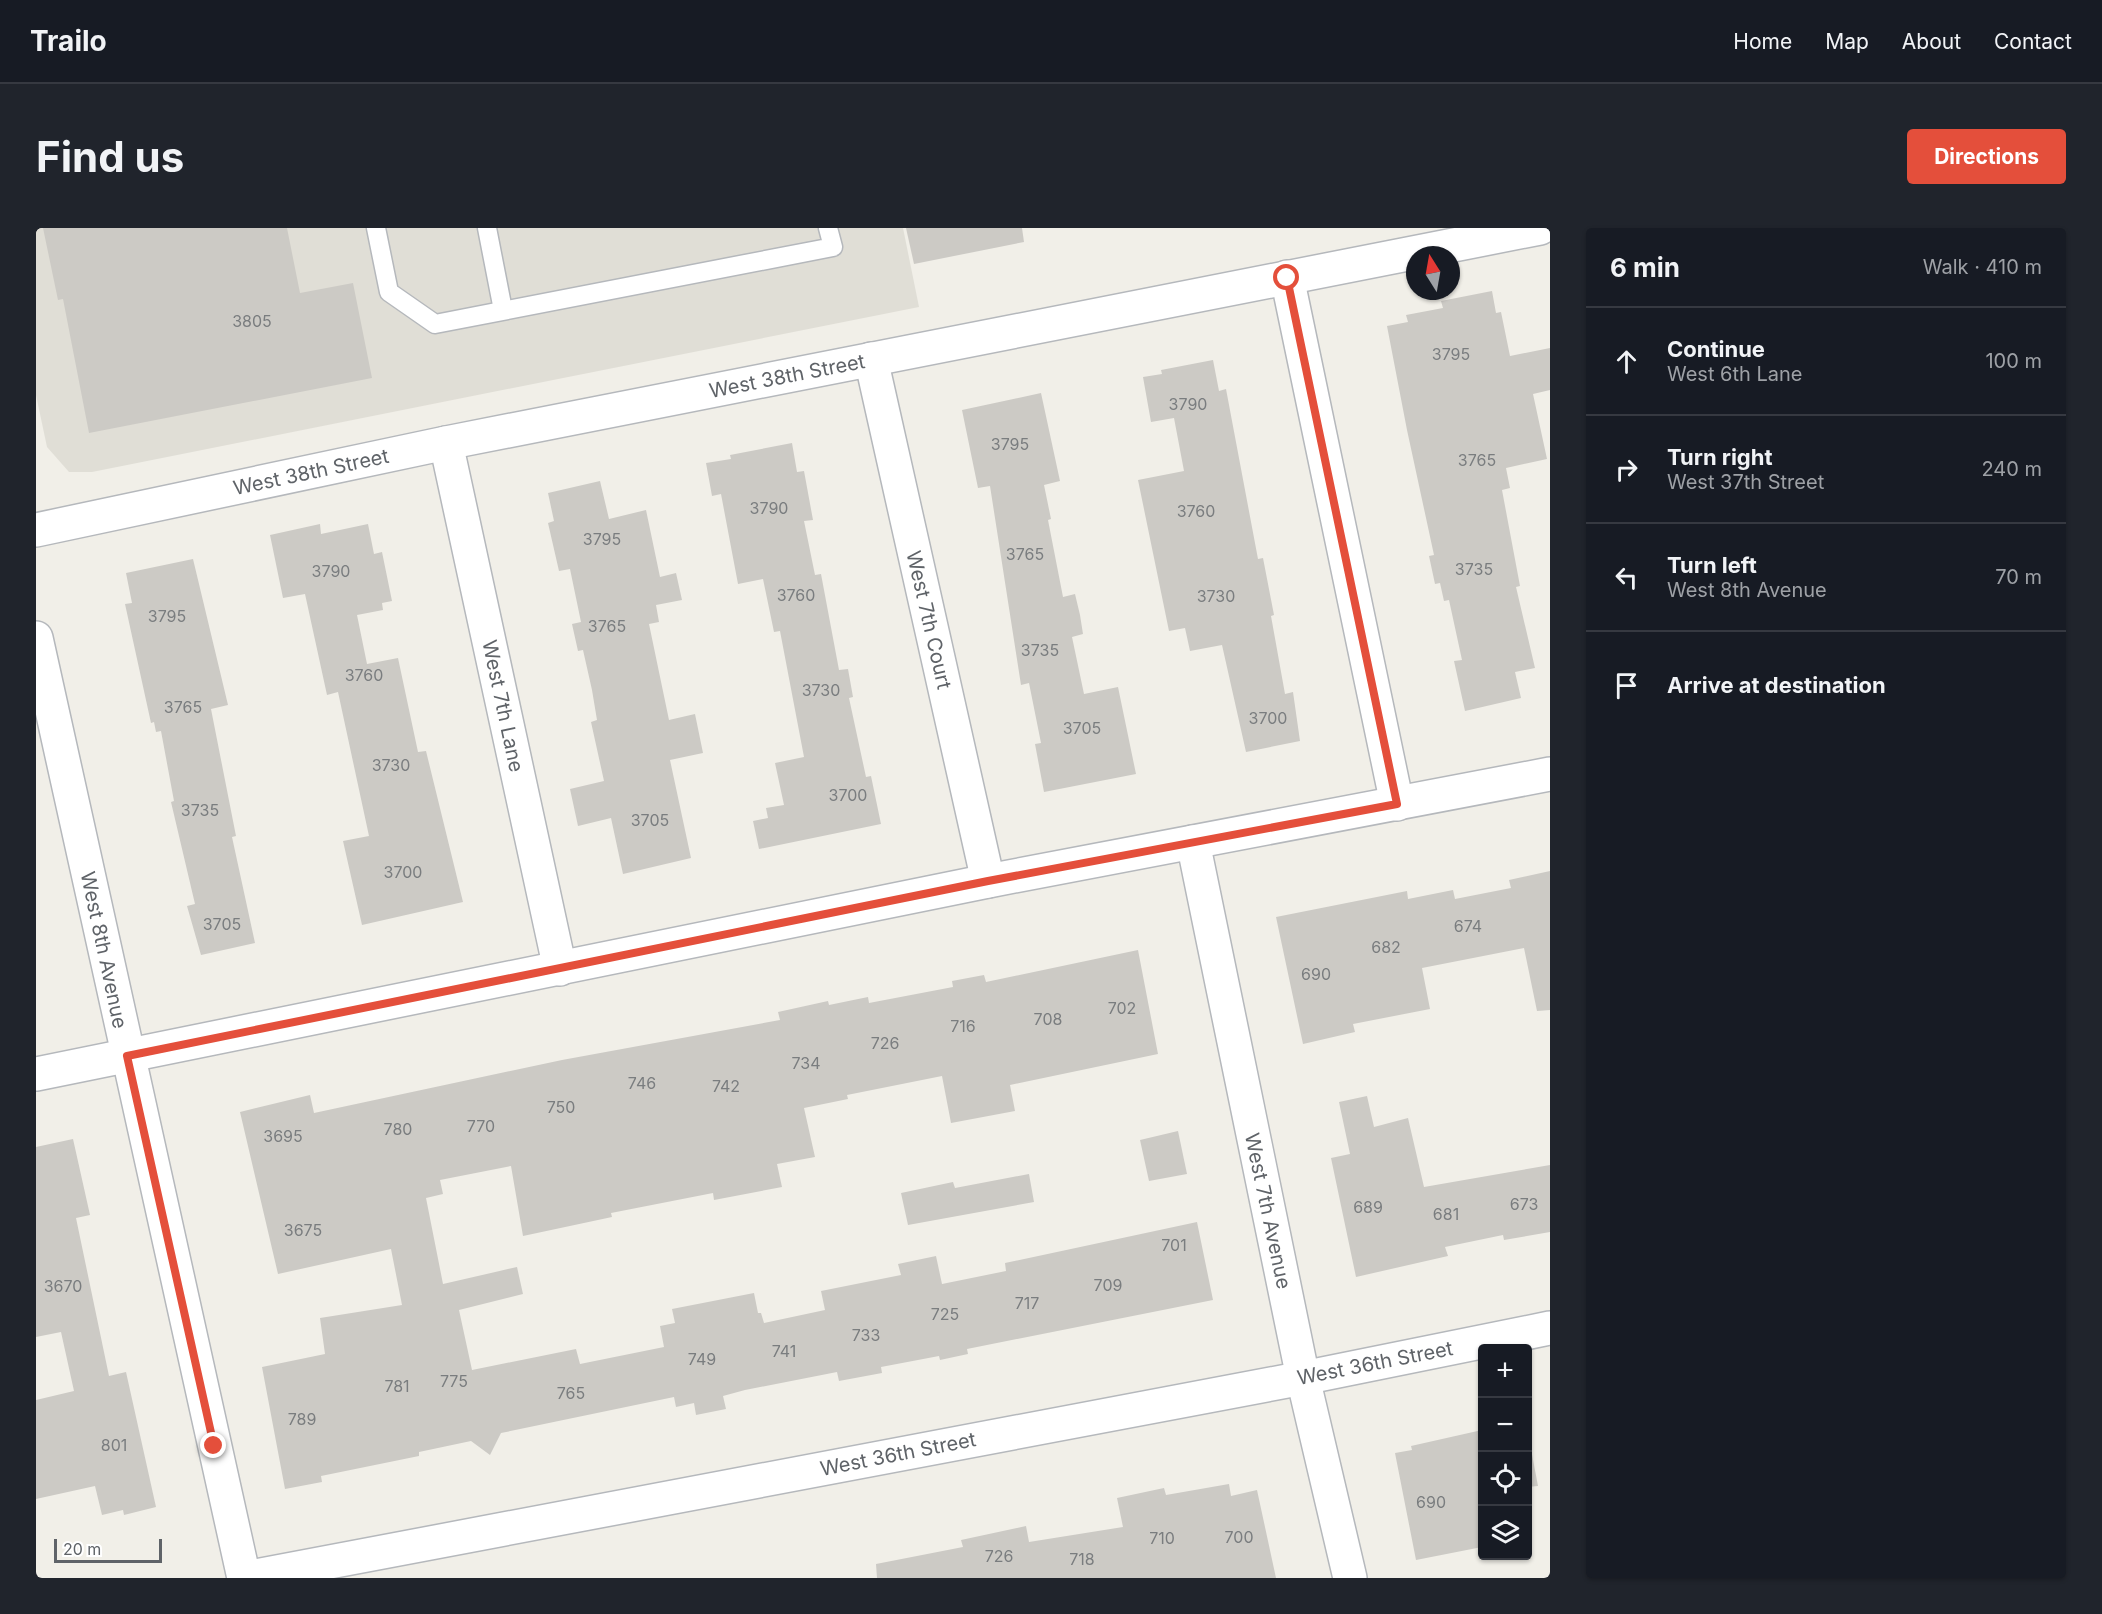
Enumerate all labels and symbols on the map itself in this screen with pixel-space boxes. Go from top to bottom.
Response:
north arrow [1406,246,1460,300]
route start [1273,264,1299,290]
house number: 3805 [232,311,272,331]
house number: 3795 [1432,344,1470,364]
street label: West 38th Street [707,349,867,403]
house number: 3790 [1169,394,1207,414]
house number: 3795 [991,434,1029,454]
street label: West 38th Street [231,444,391,500]
house number: 3765 [1458,450,1496,470]
house number: 3790 [750,498,788,518]
house number: 3760 [1177,501,1215,521]
house number: 3795 [583,529,621,549]
house number: 3765 [1006,544,1044,564]
street label: West 7th Court [901,549,957,692]
house number: 3735 [1455,559,1493,579]
house number: 3790 [312,561,350,581]
house number: 3760 [777,585,815,605]
house number: 3730 [1197,586,1235,606]
house number: 3795 [148,606,186,626]
house number: 3765 [588,616,626,636]
street label: West 7th Lane [477,638,529,774]
house number: 3735 [1021,640,1059,660]
house number: 3760 [345,665,383,685]
house number: 3730 [802,680,840,700]
house number: 3765 [164,697,202,717]
house number: 3700 [1249,708,1287,728]
house number: 3705 [1063,718,1101,738]
house number: 3730 [372,755,410,775]
house number: 3700 [829,785,867,805]
house number: 3735 [181,800,219,820]
house number: 3705 [631,810,669,830]
house number: 3700 [384,862,422,882]
street label: West 8th Avenue [76,869,132,1031]
house number: 3705 [203,914,241,934]
house number: 674 [1454,916,1482,936]
house number: 682 [1371,937,1401,957]
house number: 690 [1301,964,1331,984]
house number: 702 [1108,998,1136,1018]
house number: 708 [1034,1009,1062,1029]
house number: 716 [950,1016,976,1036]
house number: 726 [871,1033,899,1053]
house number: 734 [791,1053,821,1073]
house number: 746 [628,1073,656,1093]
house number: 742 [712,1076,740,1096]
house number: 750 [547,1097,575,1117]
house number: 770 [467,1116,495,1136]
house number: 780 [384,1119,412,1139]
house number: 3695 [263,1126,303,1146]
street label: West 7th Avenue [1240,1131,1296,1291]
house number: 673 [1510,1194,1538,1214]
house number: 689 [1353,1197,1383,1217]
house number: 681 [1433,1204,1459,1224]
house number: 3675 [284,1220,322,1240]
house number: 701 [1161,1235,1187,1255]
house number: 709 [1094,1275,1122,1295]
house number: 3670 [44,1276,82,1296]
house number: 717 [1015,1293,1039,1313]
house number: 725 [931,1304,959,1324]
house number: 733 [852,1325,880,1345]
street label: West 36th Street [1295,1336,1455,1390]
house number: 741 [772,1341,796,1361]
house number: 749 [688,1349,716,1369]
house number: 775 [440,1371,468,1391]
house number: 781 [384,1376,410,1396]
house number: 765 [557,1383,585,1403]
house number: 789 [288,1409,316,1429]
street label: West 36th Street [818,1427,978,1481]
route end [200,1432,226,1458]
house number: 801 [101,1435,127,1455]
house number: 690 [1416,1492,1446,1512]
house number: 700 [1225,1527,1254,1547]
house number: 710 [1149,1528,1175,1548]
scale bar [54,1536,162,1564]
house number: 726 [985,1546,1013,1566]
house number: 718 [1069,1549,1095,1569]

